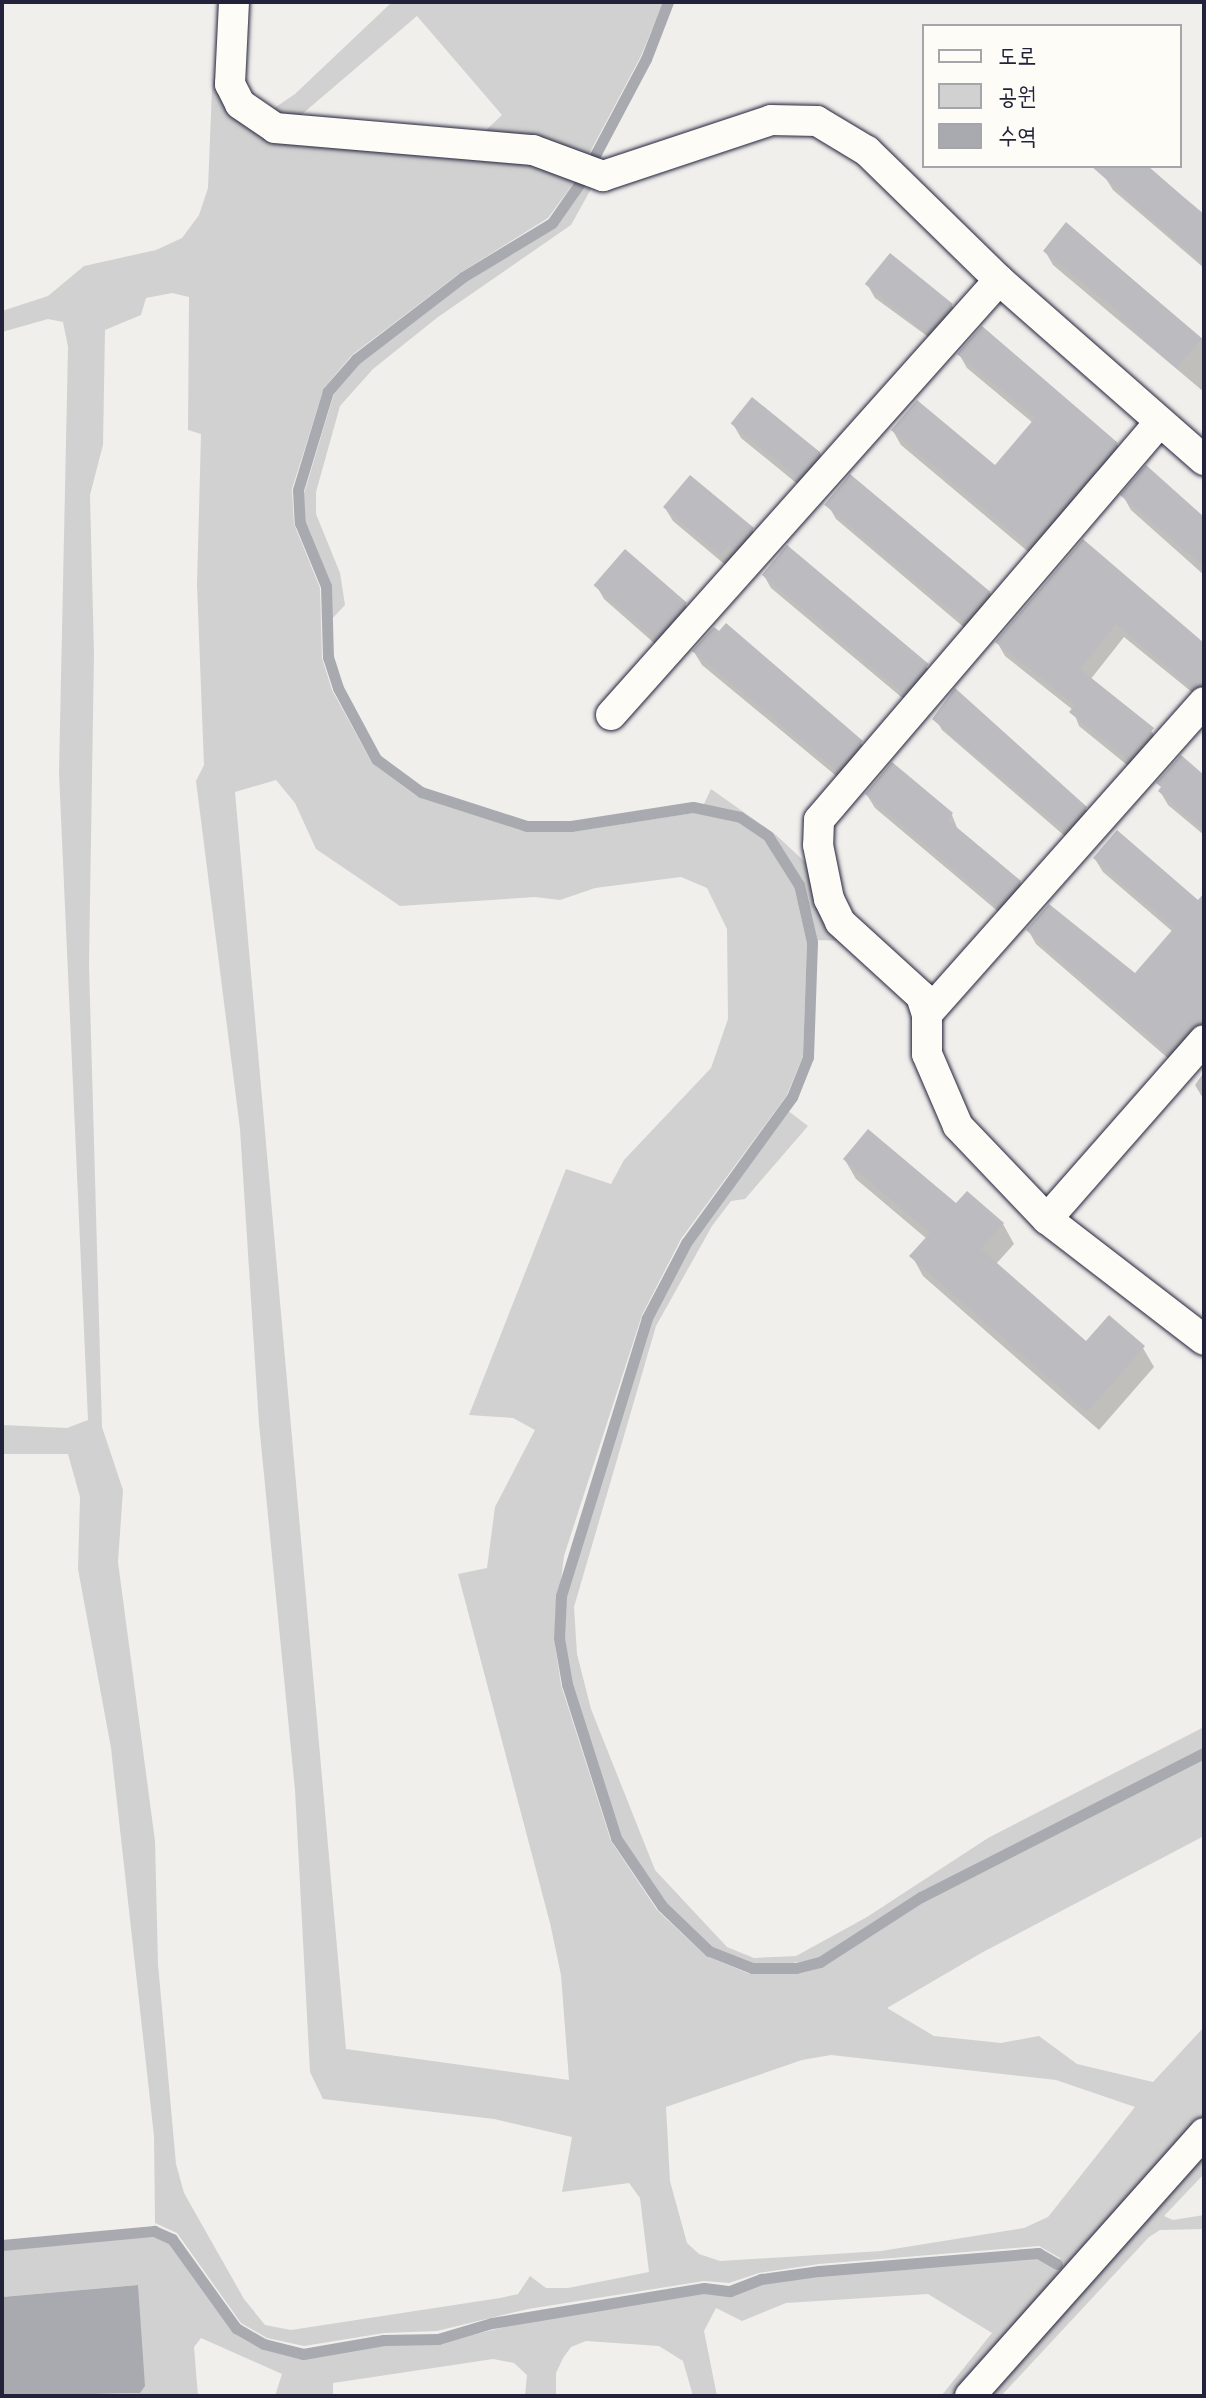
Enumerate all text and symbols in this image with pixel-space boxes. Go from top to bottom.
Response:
legend [922,24,1182,168]
text: 도로 [998,40,1037,70]
text: 공원 [998,80,1037,110]
text: 수역 [998,120,1037,150]

